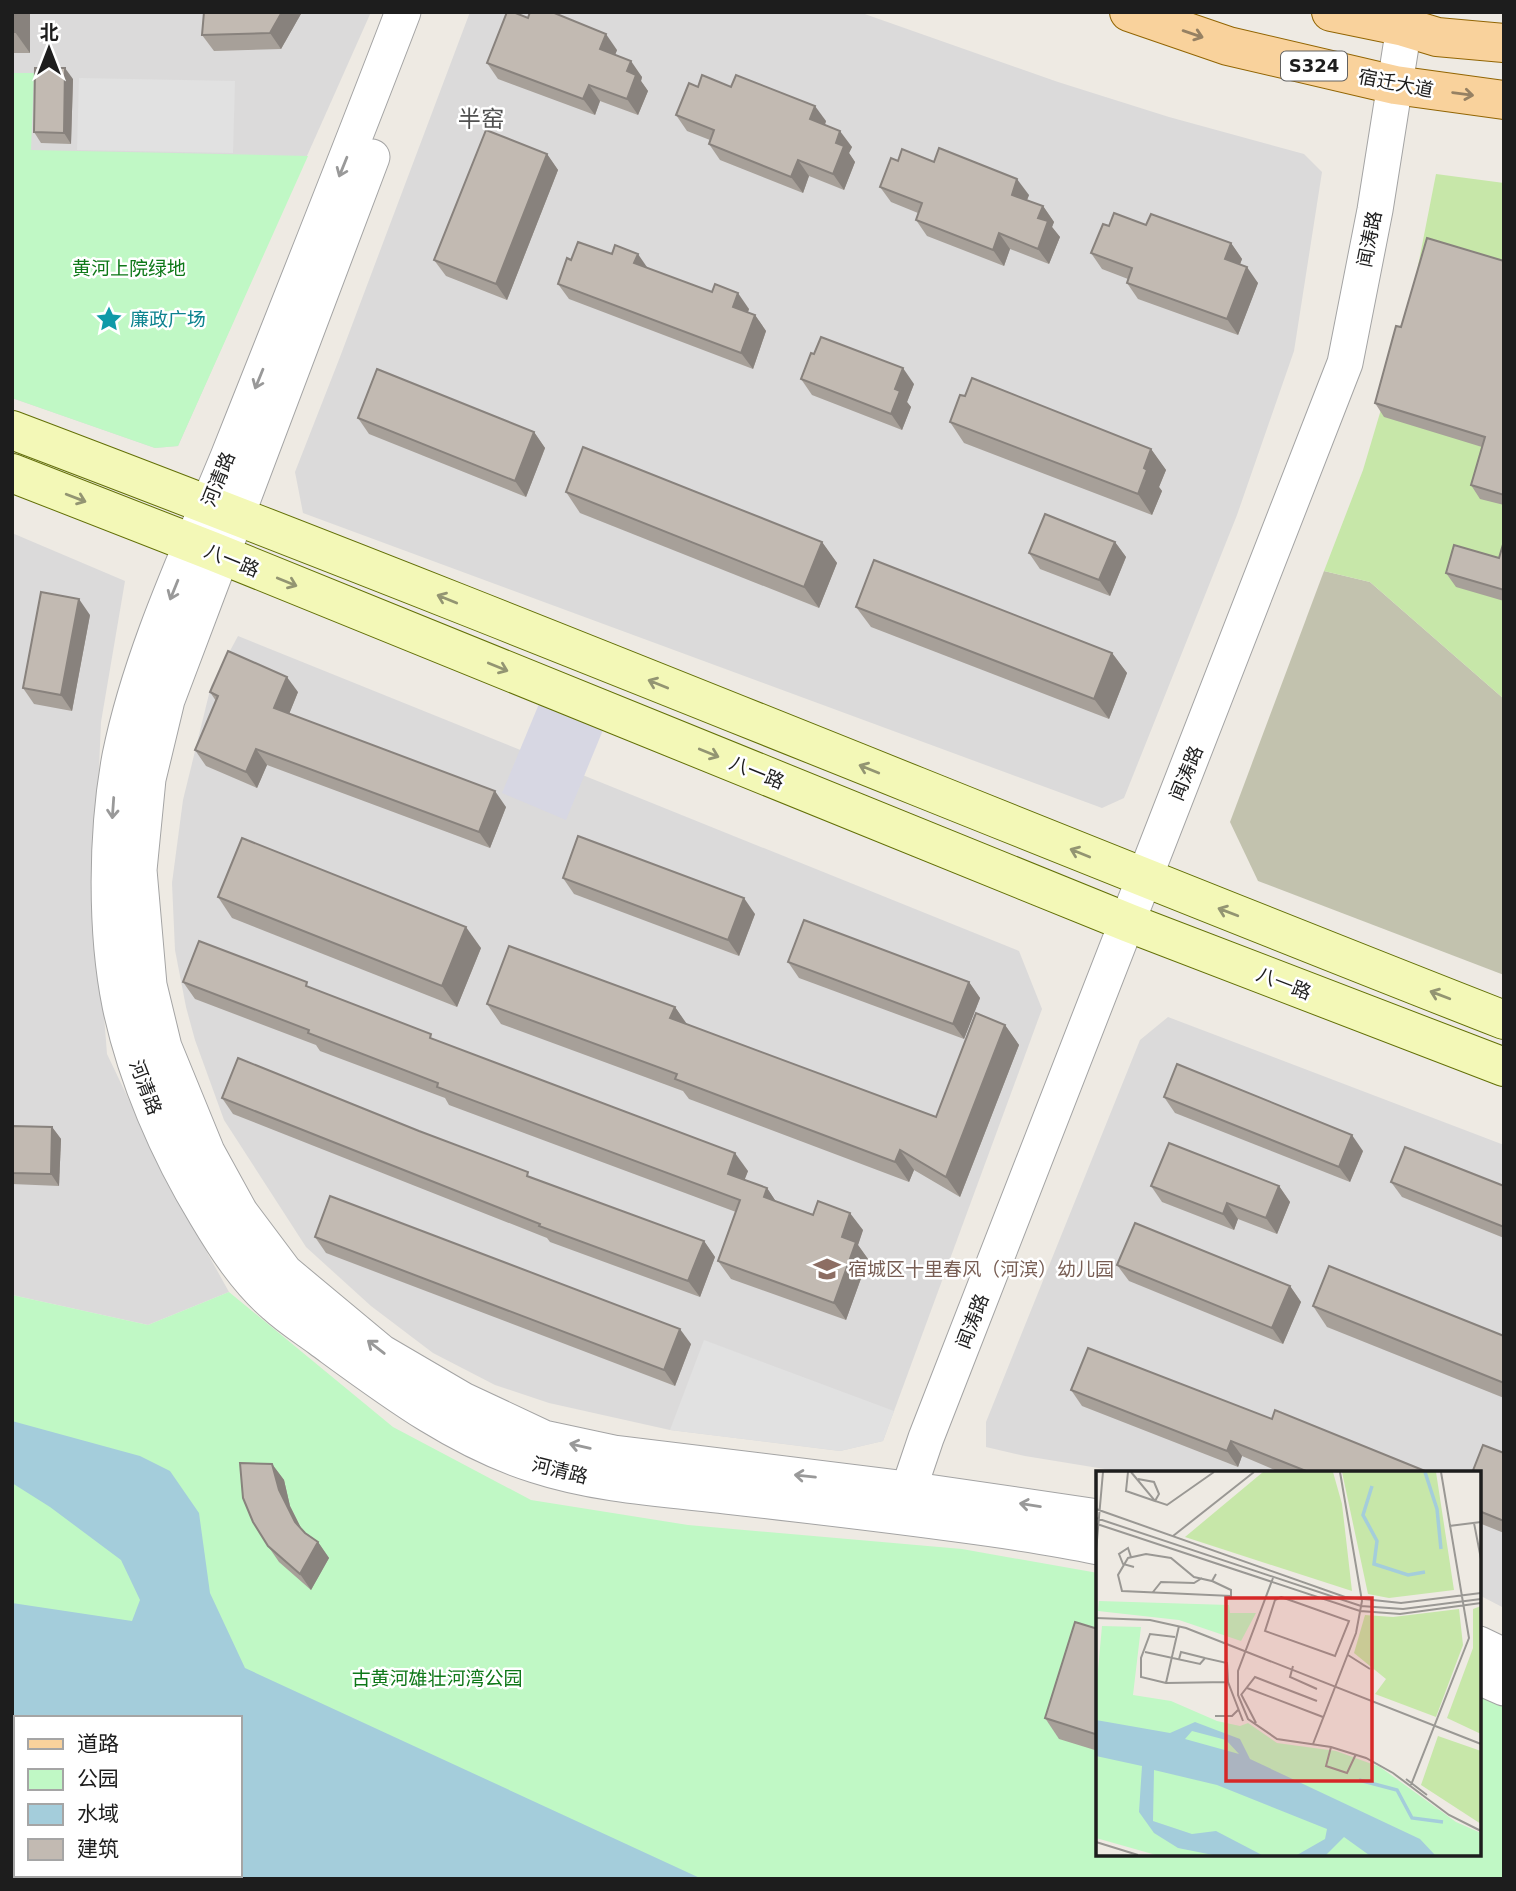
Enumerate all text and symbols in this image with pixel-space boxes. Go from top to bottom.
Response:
north arrow [14,14,84,84]
text: 北 [39,21,59,43]
one-way arrow [1182,29,1204,41]
road number: S324 [1281,52,1347,80]
street label: 宿迁大道 [1357,65,1435,101]
one-way arrow [1451,88,1474,101]
district label: 半窑 [458,106,504,132]
one-way arrow [335,156,348,178]
street label: 闻涛路 [1353,209,1385,269]
park label: 黄河上院绿地 [72,257,186,279]
place icon: 廉政广场 [94,304,124,334]
place label: 廉政广场 [130,308,206,330]
one-way arrow [252,367,265,389]
street label: 河清路 [197,448,239,510]
one-way arrow [64,493,86,506]
street label: 八一路 [201,539,263,581]
one-way arrow [276,576,298,589]
one-way arrow [166,578,179,600]
one-way arrow [436,592,458,605]
one-way arrow [487,662,508,675]
one-way arrow [648,677,669,690]
street label: 闻涛路 [1165,742,1207,804]
one-way arrow [698,747,719,760]
street label: 八一路 [726,751,788,793]
one-way arrow [859,761,880,774]
one-way arrow [106,796,119,819]
one-way arrow [1070,846,1092,859]
one-way arrow [1218,904,1240,917]
street label: 八一路 [1253,963,1315,1003]
one-way arrow [1430,987,1452,1000]
street label: 河清路 [126,1056,166,1118]
school or university icon: 宿城区十里春风（河滨）幼儿园 [812,1254,842,1284]
place label: 宿城区十里春风（河滨）幼儿园 [848,1258,1114,1280]
street label: 闻涛路 [952,1290,992,1352]
one-way arrow [368,1339,386,1354]
one-way arrow [569,1438,591,1451]
street label: 河清路 [530,1452,590,1488]
one-way arrow [794,1469,817,1482]
inset map [1096,1471,1481,1856]
one-way arrow [1020,1498,1042,1511]
park label: 古黄河雄壮河湾公园 [351,1667,523,1689]
legend [14,1716,242,1877]
text: 道路 [77,1732,119,1756]
text: 公园 [77,1767,119,1791]
text: 水域 [77,1802,119,1826]
text: 建筑 [77,1837,119,1861]

